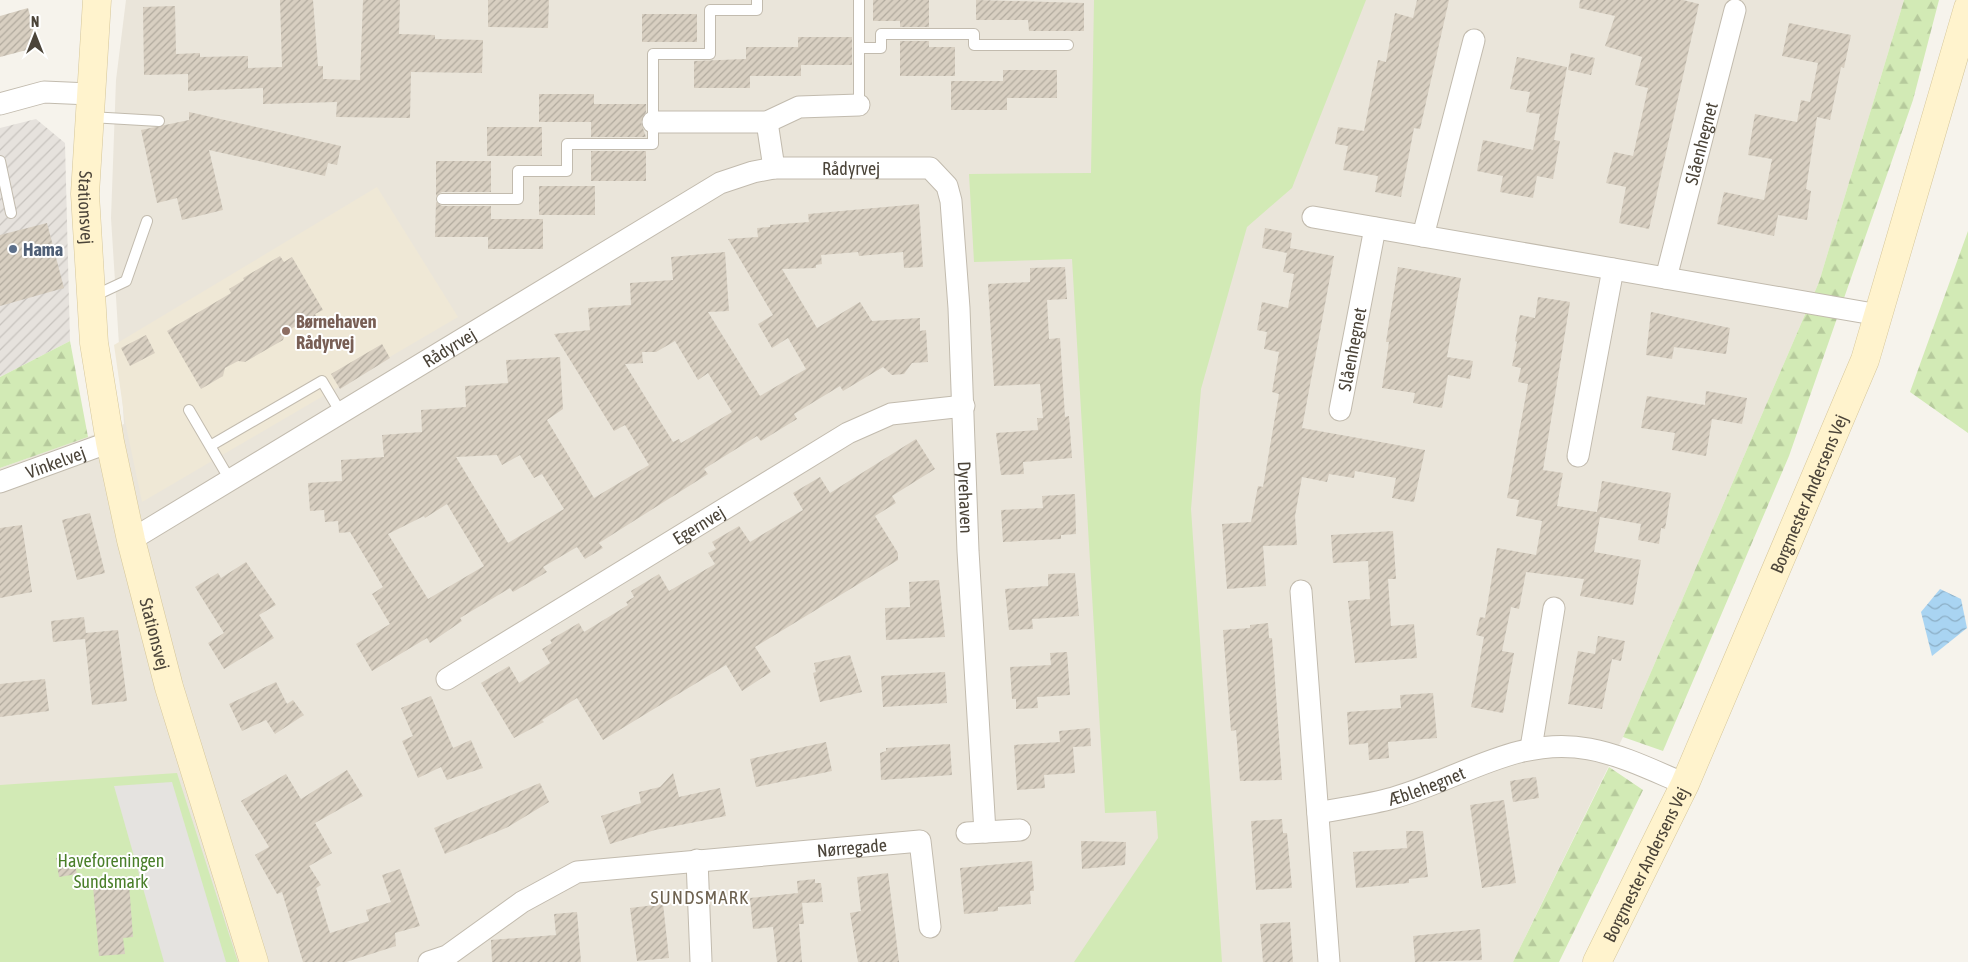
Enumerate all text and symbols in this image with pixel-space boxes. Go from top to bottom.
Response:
north arrow [10,10,60,60]
text: N [31,14,39,30]
street label: Slåenhegnet [1680,100,1721,187]
street label: Rådyrvej [822,158,880,179]
street label: Stationsvej [74,170,99,245]
place label: Hama [23,239,63,260]
marker: Hama [7,243,19,255]
street label: Slåenhegnet [1333,306,1370,393]
place label: Børnehaven Rådyrvej [296,311,377,353]
street label: Rådyrvej [419,323,479,371]
marker: Børnehaven Rådyrvej [280,325,292,337]
street label: Borgmester Andersens Vej [1765,411,1851,576]
street label: Vinkelvej [23,441,88,482]
street label: Dyrehaven [954,461,978,534]
street label: Egernvej [669,501,728,549]
street label: Stationsvej [136,596,175,672]
street label: Æblehegnet [1386,762,1468,809]
street label: Borgmester Andersens Vej [1598,783,1692,945]
street label: Nørregade [816,834,888,861]
park label: Haveforeningen Sundsmark [57,850,165,892]
district label: SUNDSMARK [651,886,749,908]

